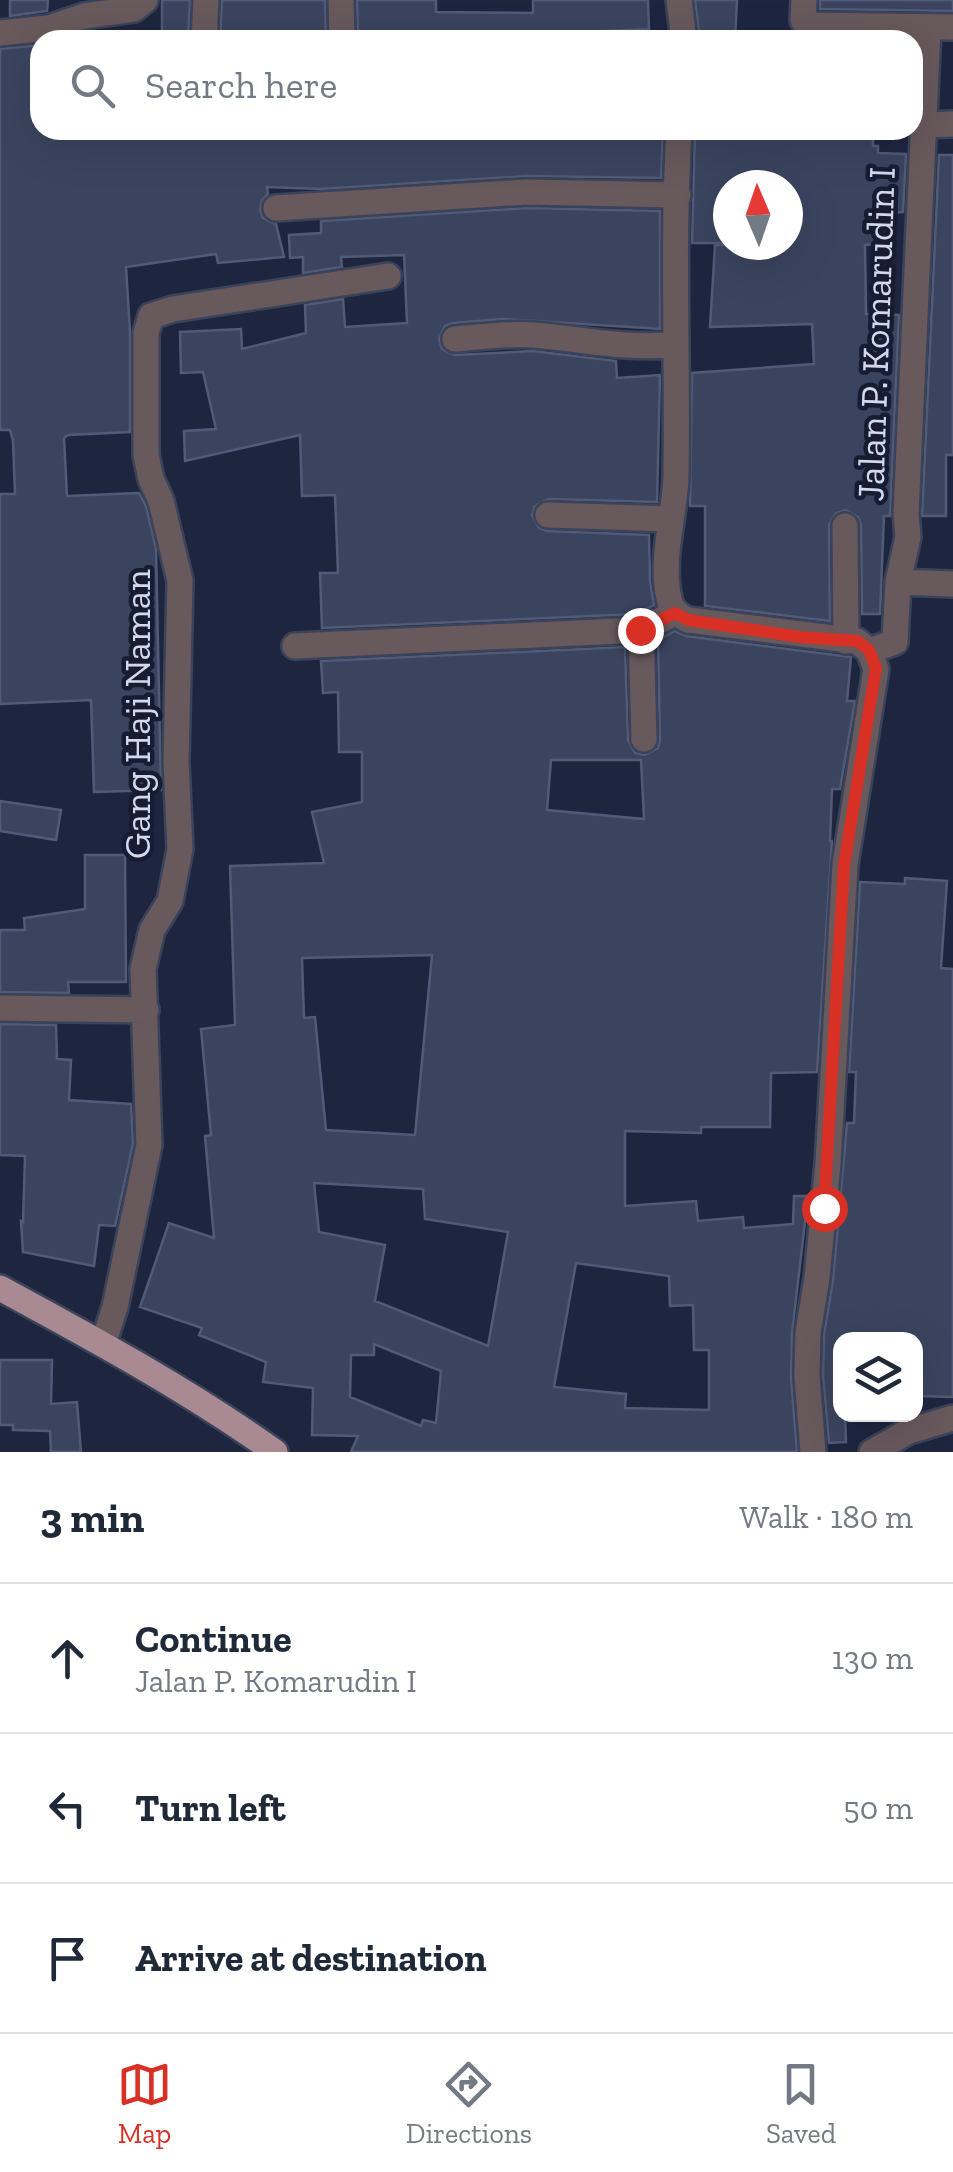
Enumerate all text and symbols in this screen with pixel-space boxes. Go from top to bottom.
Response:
search box [30,30,923,140]
icon: search [65,58,120,113]
text: Search here [145,62,337,108]
street label: Jalan P. Komarudin I [847,166,905,502]
north arrow [713,170,803,260]
street label: Gang Haji Naman [114,569,160,859]
route end [618,608,664,654]
route start [802,1186,848,1232]
map controls [833,1332,923,1422]
button: layers [833,1332,923,1422]
text: 3 min [40,1492,145,1543]
text: Walk · 180 m [740,1498,913,1536]
text: Continue [135,1616,292,1662]
icon: ahead [40,1631,95,1686]
text: 130 m [832,1639,913,1677]
text: Jalan P. Komarudin I [135,1662,417,1700]
icon: left [40,1781,95,1836]
text: Turn left [135,1785,286,1831]
text: 50 m [843,1789,913,1827]
icon: arrive [40,1931,95,1986]
text: Arrive at destination [135,1935,486,1981]
tab: Map [117,2057,172,2150]
tab: Directions [406,2057,532,2150]
tab: Saved [766,2057,836,2150]

